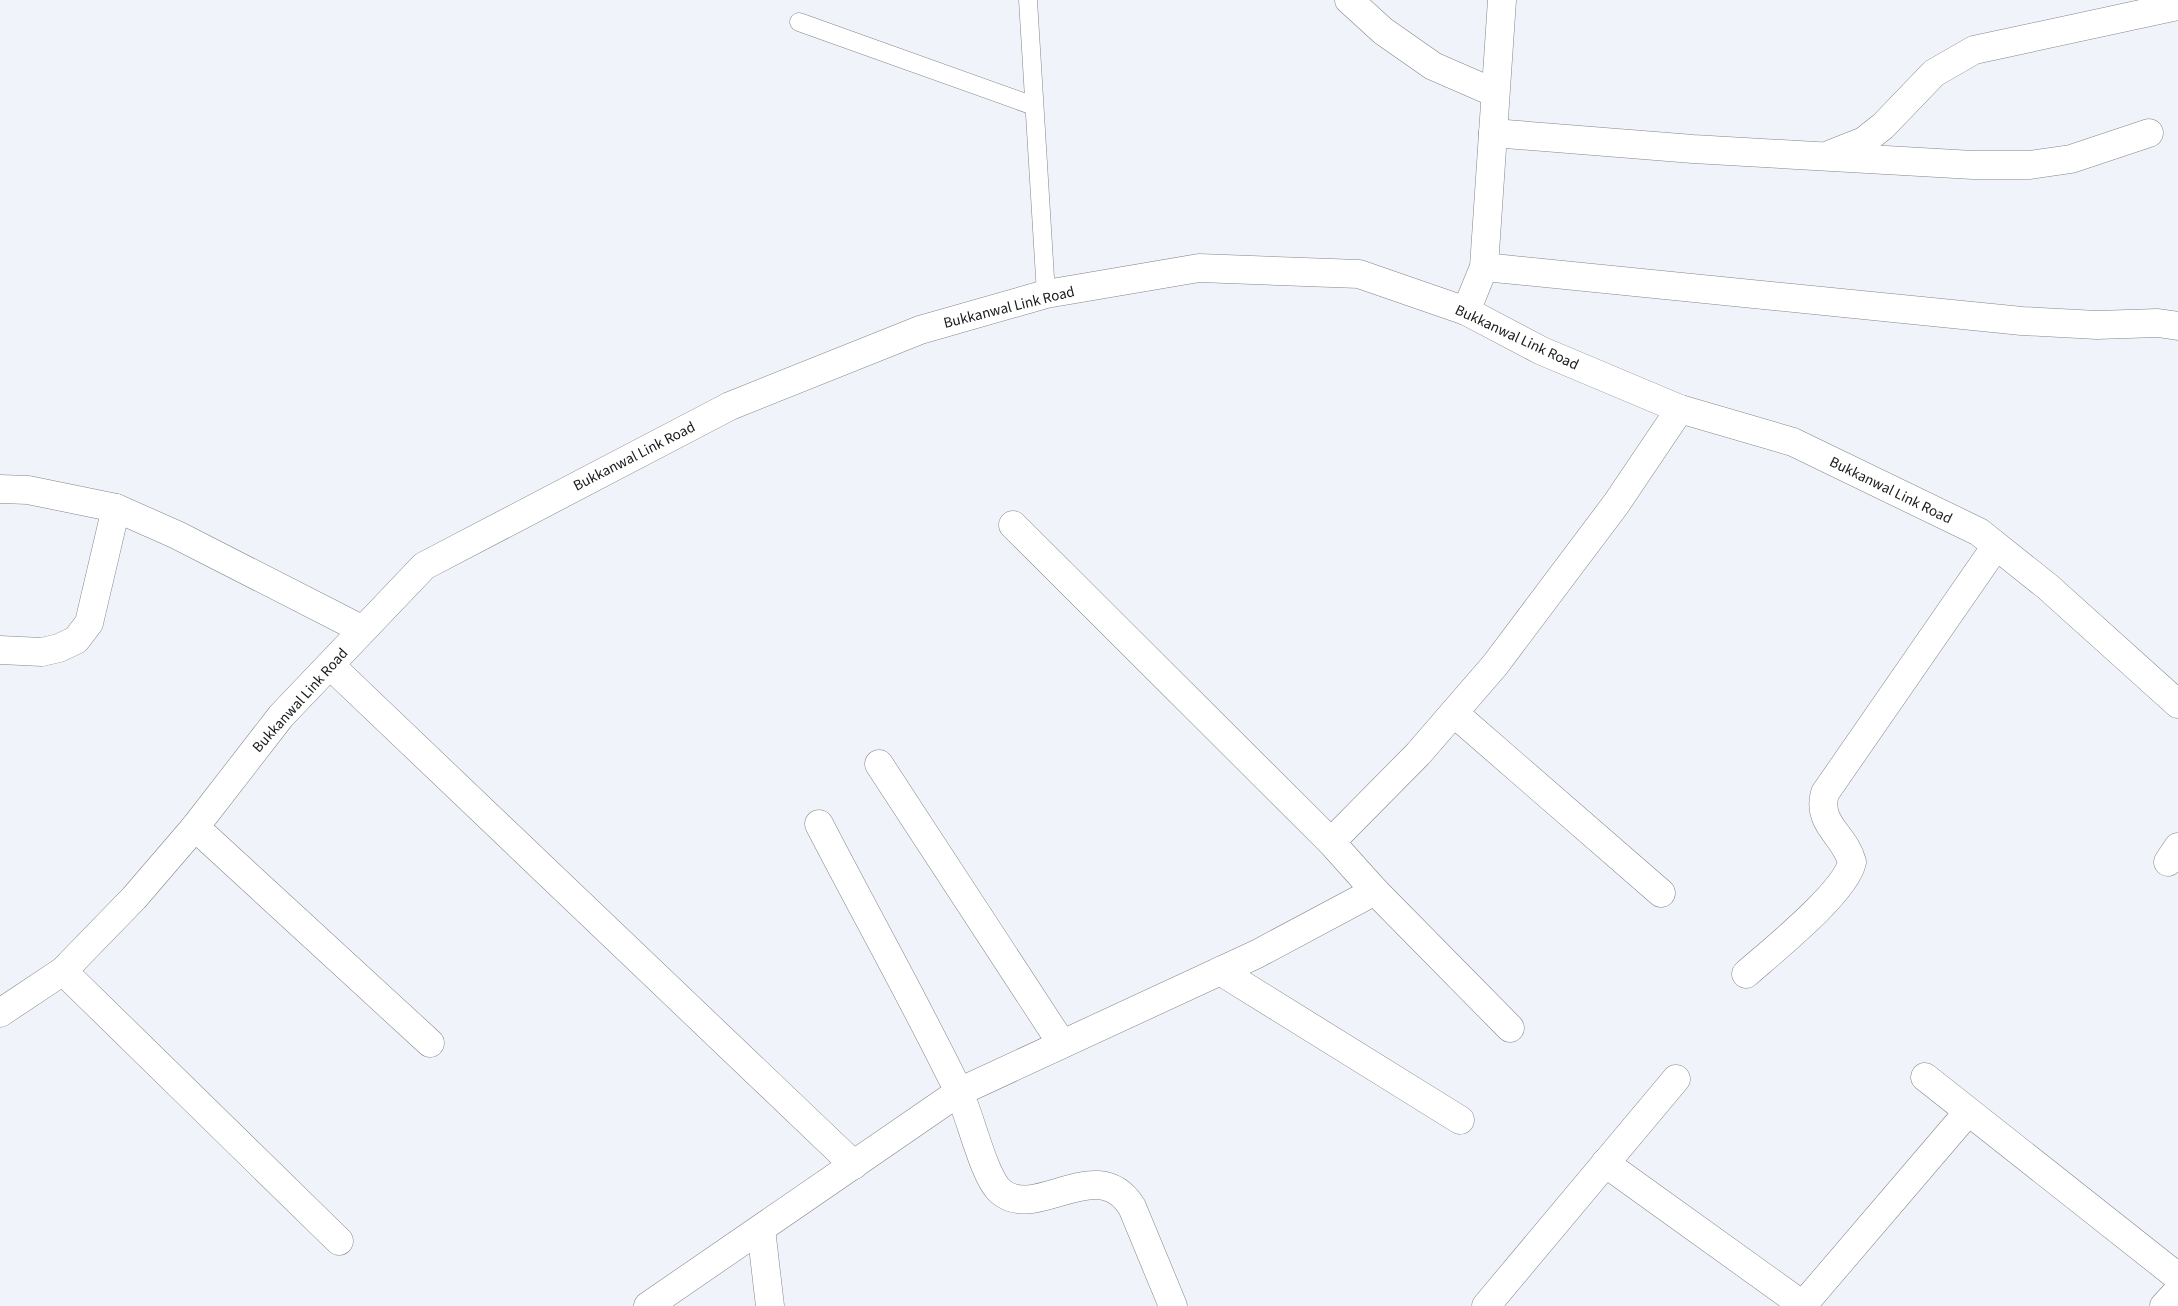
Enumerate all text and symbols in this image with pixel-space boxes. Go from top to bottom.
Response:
street label: Bukkanwal Link Road [941,281,1077,334]
street label: Bukkanwal Link Road [1452,300,1582,375]
street label: Bukkanwal Link Road [570,417,699,496]
street label: Bukkanwal Link Road [1826,452,1956,529]
street label: Bukkanwal Link Road [248,643,353,757]

